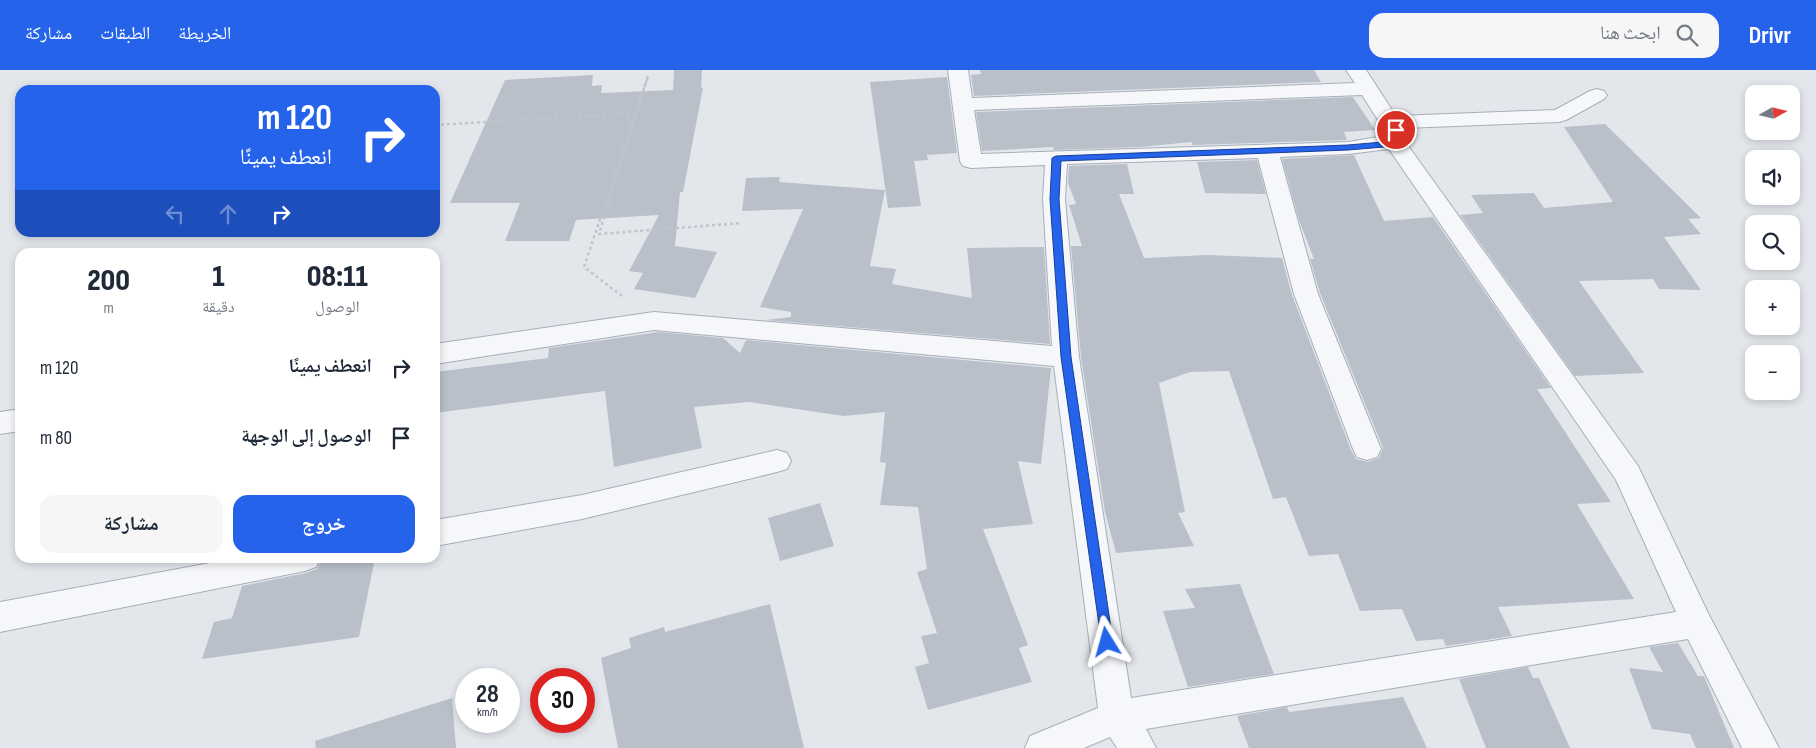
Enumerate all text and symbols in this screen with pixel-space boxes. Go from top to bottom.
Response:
search box [1369,13,1719,58]
icon: search [1673,21,1701,49]
text: Drivr [1749,21,1791,50]
text: ابحث هنا [1600,22,1661,45]
text: مشاركة [25,23,72,44]
text: الطبقات [100,23,150,44]
text: الخريطة [178,23,231,44]
north arrow [1745,85,1800,140]
map controls [1745,85,1800,400]
text: 120 m [257,97,332,140]
icon: right [350,105,415,170]
pin [1375,109,1417,151]
icon: arrive [1382,116,1410,144]
text: انعطف يمينًا [240,144,332,171]
button: sound [1745,150,1800,205]
icon: left [161,200,189,228]
icon: ahead [214,200,242,228]
icon: right [267,200,295,228]
button: search [1745,215,1800,270]
text: 1 [212,259,225,295]
text: 08:11 [307,259,368,295]
text: 200 [87,263,130,299]
button: + [1745,280,1800,335]
text: دقيقة [202,298,235,317]
text: الوصول [315,298,359,317]
text: m [103,299,114,318]
button: − [1745,345,1800,400]
icon: right [387,354,415,382]
text: انعطف يمينًا [288,355,372,378]
text: 120 m [40,357,78,380]
icon: arrive [387,424,415,452]
text: الوصول إلى الوجهة [241,425,372,448]
text: 80 m [40,427,72,450]
button: مشاركة [40,495,223,553]
button: خروج [233,495,415,553]
position arrow [1080,615,1132,667]
speed limit sign: 30 [530,668,595,733]
text: 28 [476,679,499,710]
text: km/h [477,705,498,720]

